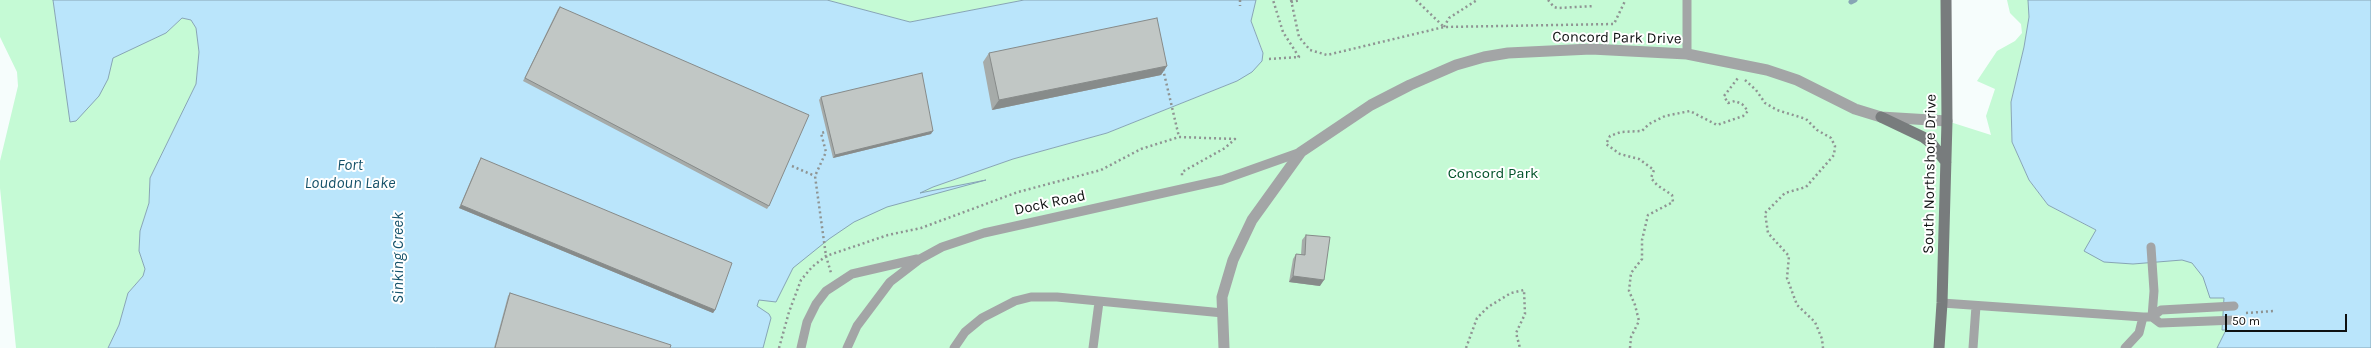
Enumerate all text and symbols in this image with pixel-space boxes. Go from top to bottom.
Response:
street label: Concord Park Drive [1552,28,1682,48]
street label: South Northshore Drive [1920,94,1940,254]
water label: Fort Loudoun Lake [305,155,395,193]
park label: Concord Park [1448,165,1538,183]
street label: Dock Road [1013,187,1087,219]
water label: Sinking Creek [388,212,408,304]
scale bar [2227,306,2349,332]
text: 50 m [2232,314,2260,328]

